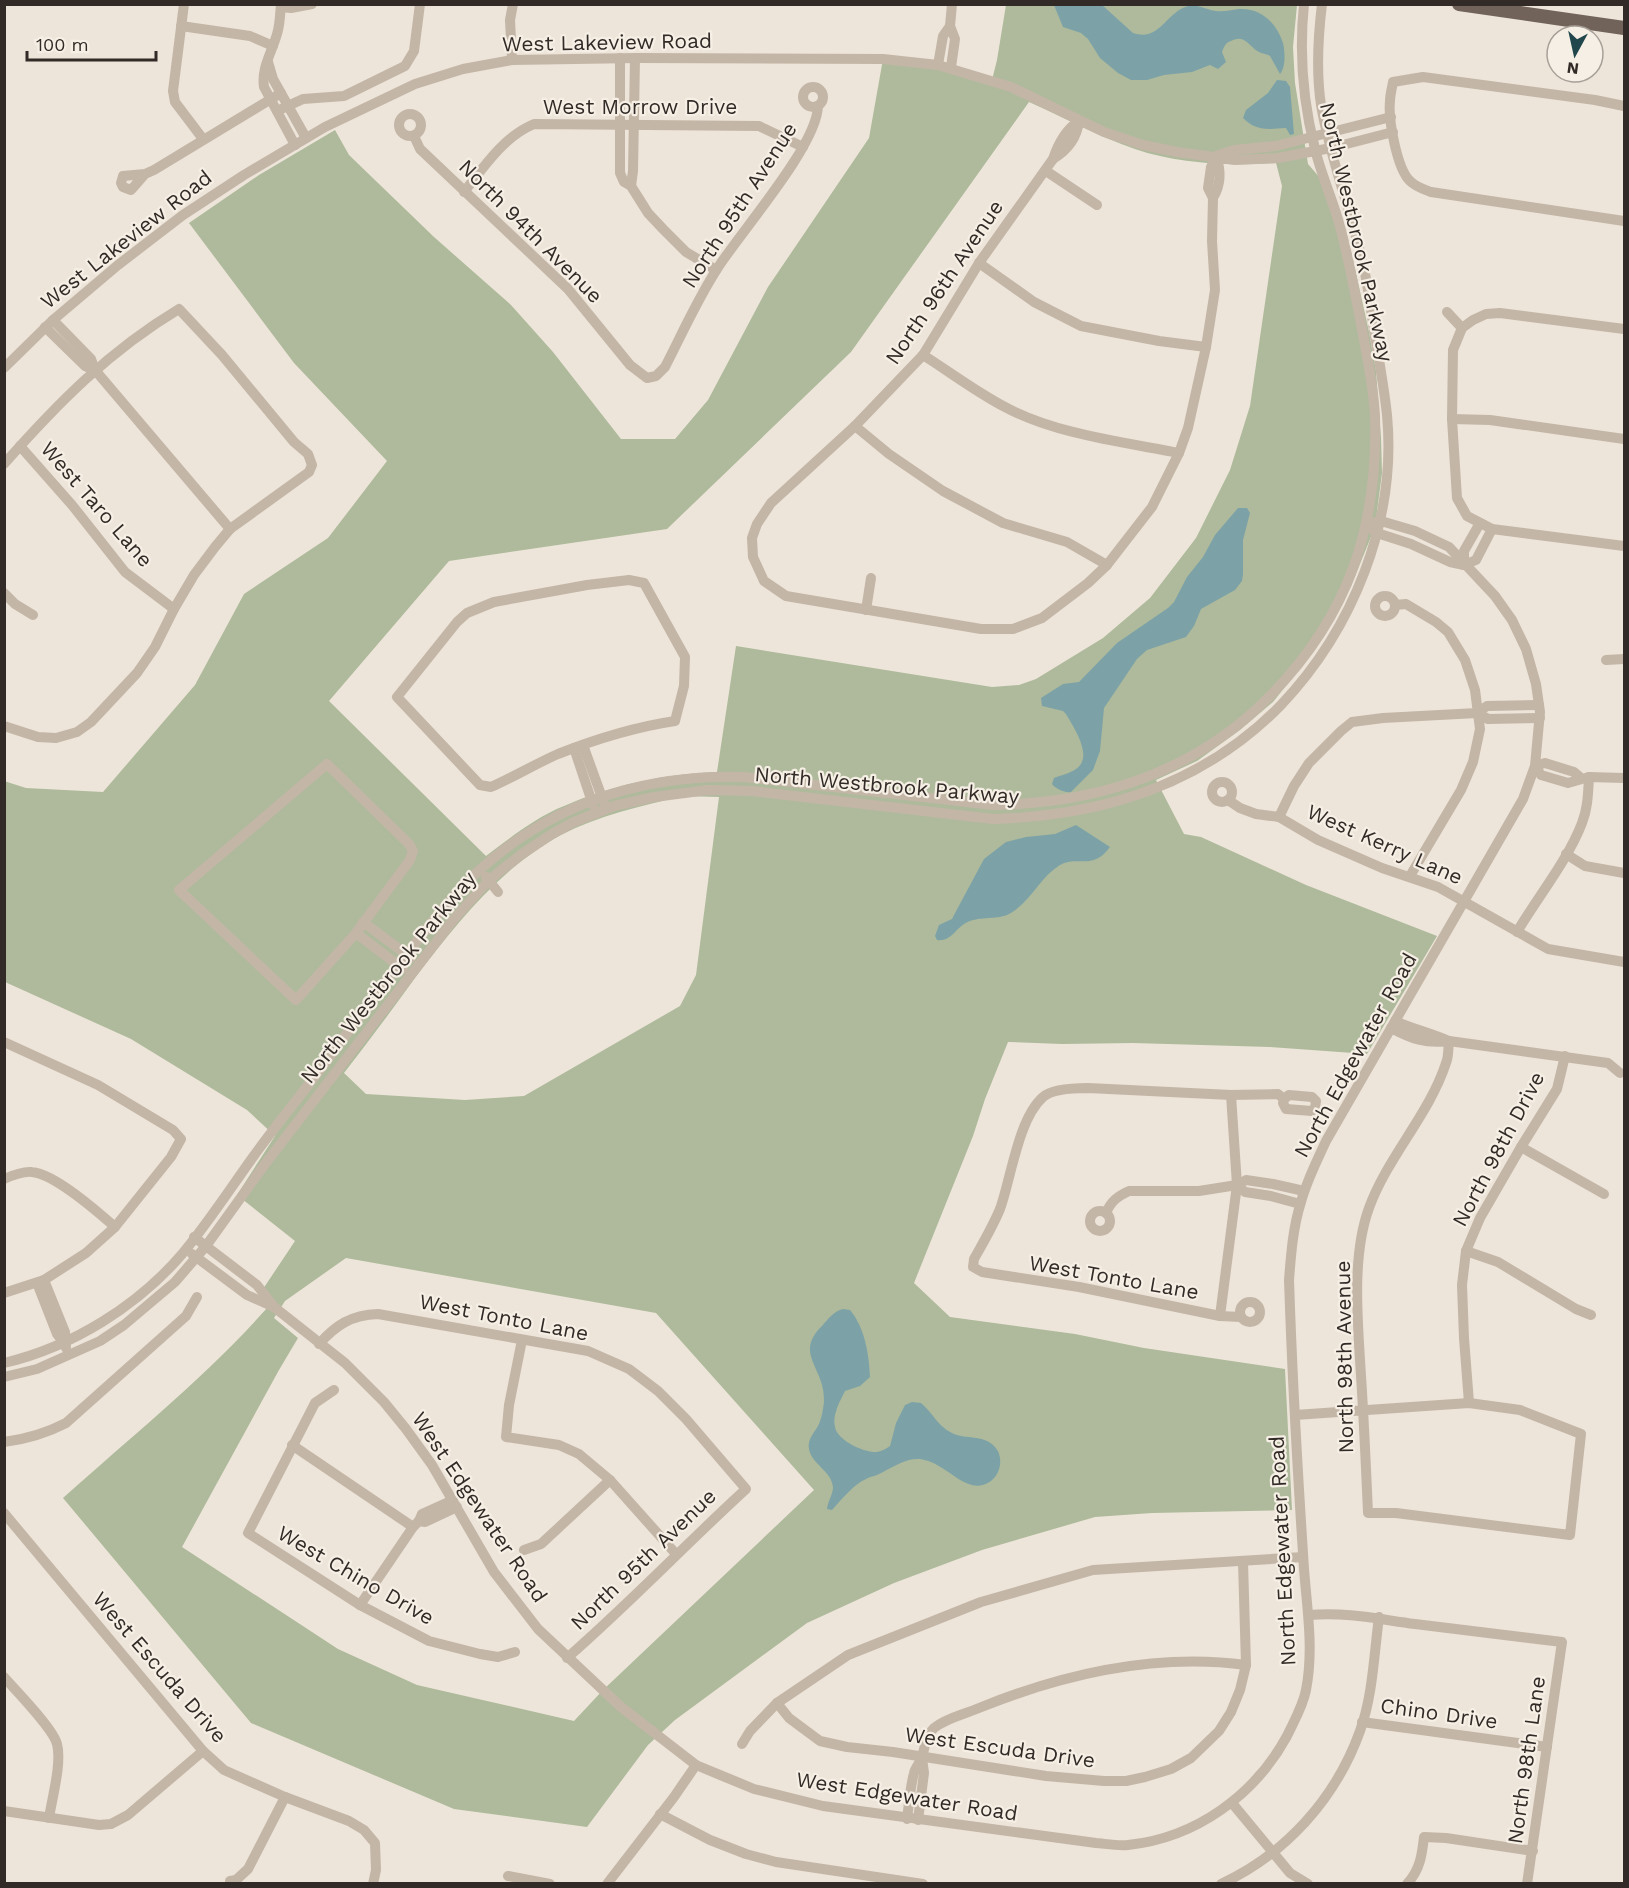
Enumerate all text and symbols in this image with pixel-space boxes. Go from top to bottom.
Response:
scale bar [27,24,156,62]
north arrow [1545,24,1605,84]
street label: West Lakeview Road [502,28,712,56]
text: 100 m [36,34,89,55]
text: N [1566,58,1580,79]
street label: West Morrow Drive [543,94,737,119]
street label: North Westbrook Parkway [1315,100,1399,364]
street label: North 95th Avenue [676,118,802,292]
street label: North 94th Avenue [454,154,608,308]
street label: West Lakeview Road [35,164,217,314]
street label: North 96th Avenue [880,195,1008,369]
street label: West Taro Lane [36,436,158,572]
street label: North Westbrook Parkway [754,761,1020,809]
street label: West Kerry Lane [1303,798,1467,890]
street label: North Westbrook Parkway [295,866,481,1088]
street label: North Edgewater Road [1288,948,1422,1162]
street label: North 98th Drive [1447,1067,1549,1231]
street label: West Tonto Lane [1027,1250,1201,1304]
street label: North 98th Avenue [1330,1260,1358,1454]
street label: West Tonto Lane [417,1288,591,1346]
street label: West Edgewater Road [407,1407,553,1607]
street label: North Edgewater Road [1263,1435,1301,1667]
street label: North 95th Avenue [565,1483,721,1635]
street label: West Chino Drive [273,1520,439,1630]
street label: West Escuda Drive [88,1586,232,1748]
street label: North 98th Lane [1502,1675,1550,1845]
street label: Chino Drive [1379,1692,1499,1734]
street label: West Escuda Drive [903,1721,1097,1773]
street label: West Edgewater Road [794,1766,1020,1826]

